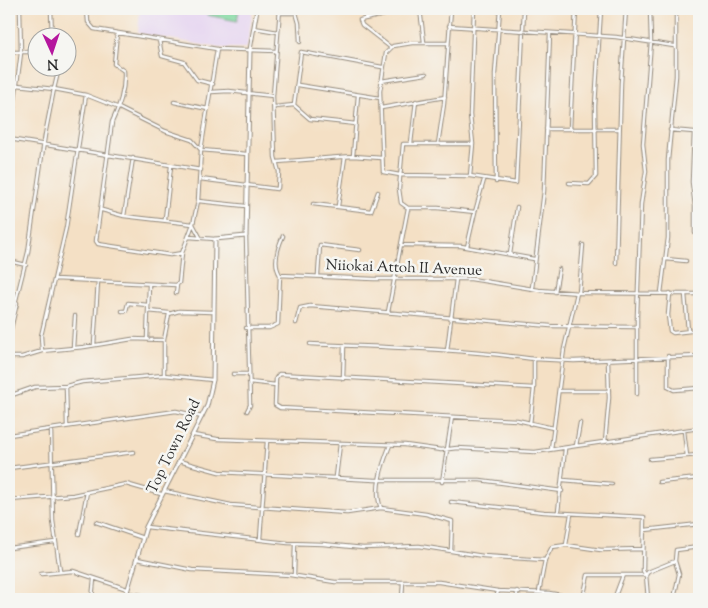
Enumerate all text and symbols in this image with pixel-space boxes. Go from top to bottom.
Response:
north arrow [28,28,78,78]
text: N [46,53,59,73]
street label: Niiokai Attoh II Avenue [325,255,483,282]
street label: Top Town Road [142,395,207,497]

